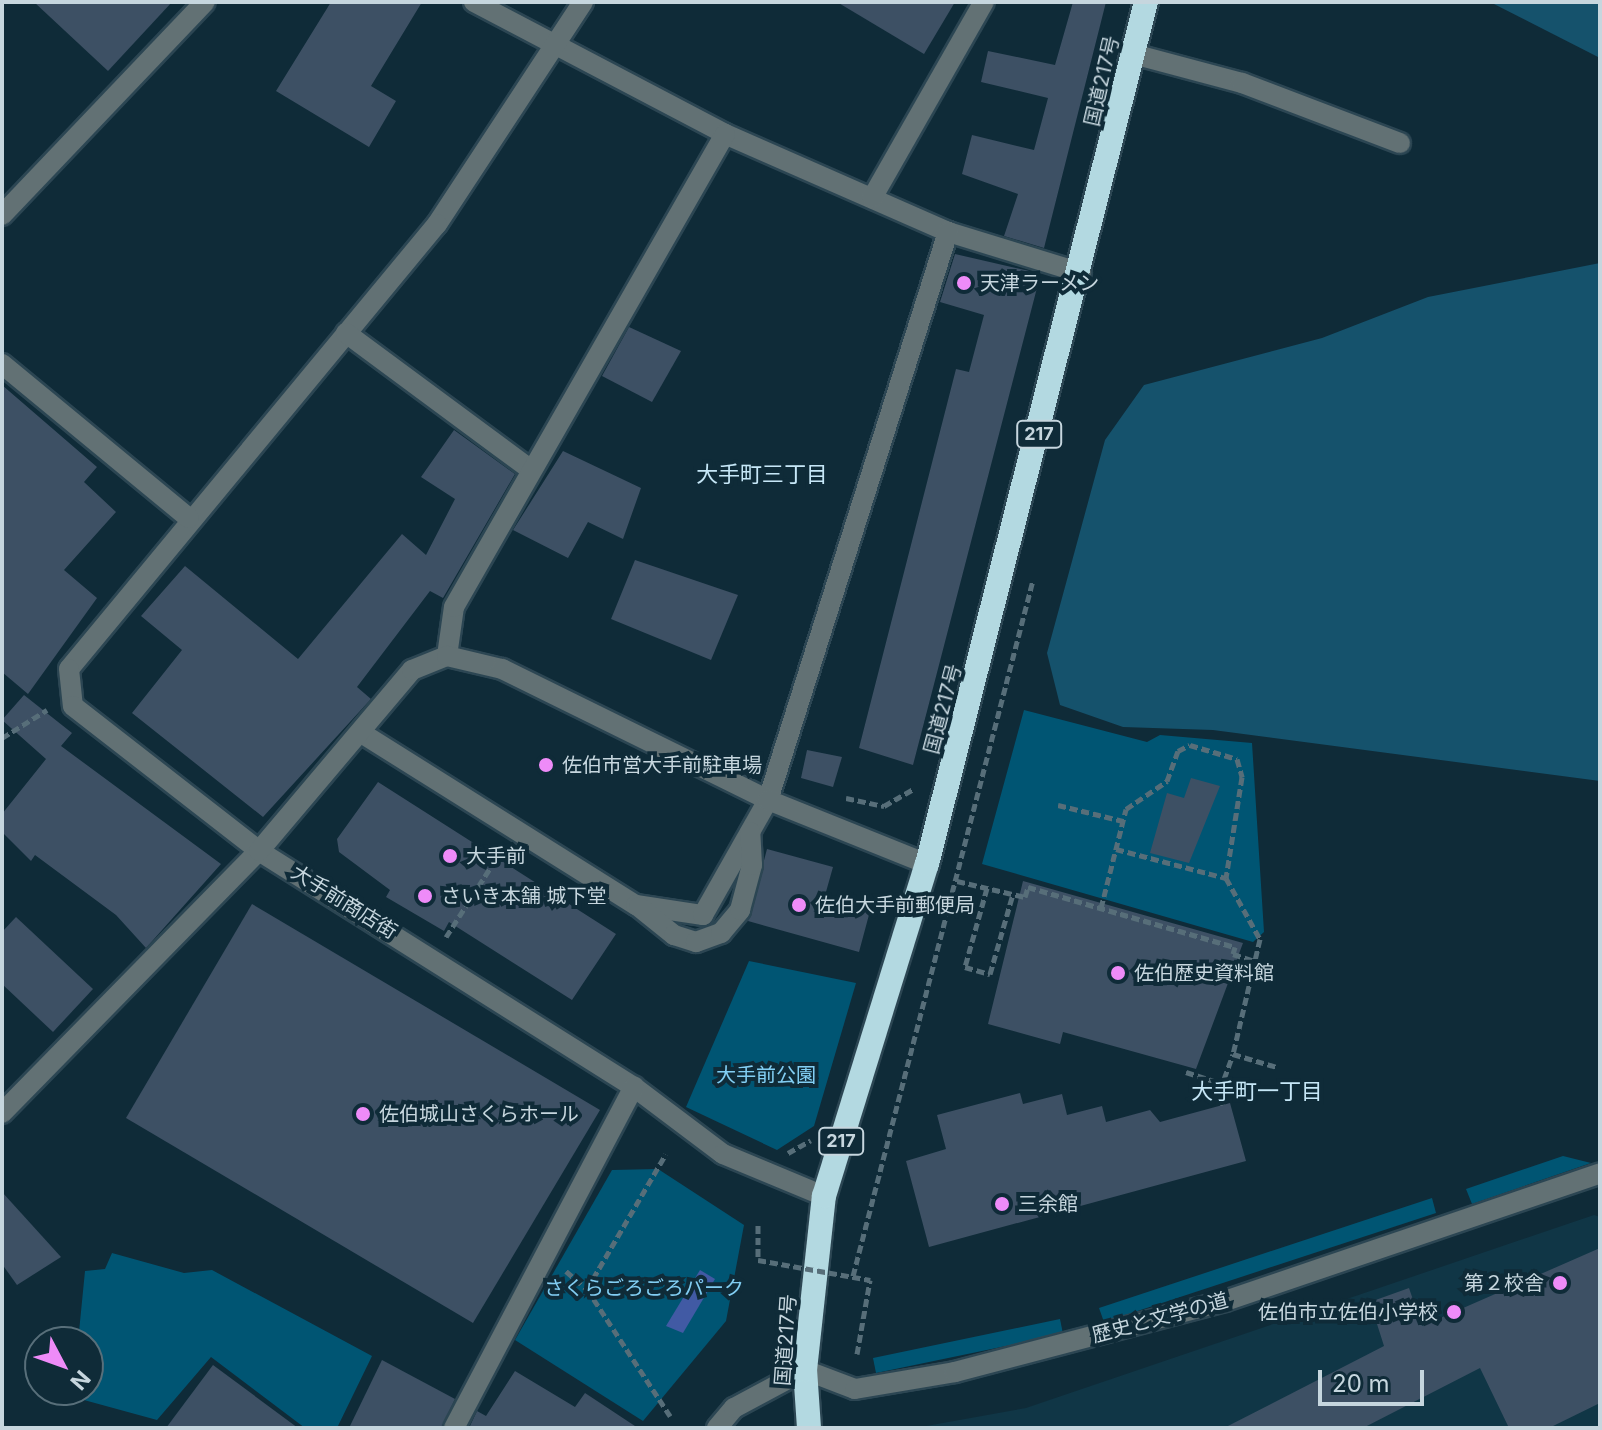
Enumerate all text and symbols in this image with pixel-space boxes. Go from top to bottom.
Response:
street label: 国道217号 [1080,34,1124,128]
place label: 天津ラーメン [980,271,1100,295]
marker: 天津ラーメン [955,274,973,292]
road number: 217 [1015,420,1063,448]
district label: 大手町三丁目 [696,462,828,488]
street label: 国道217号 [920,662,966,756]
place label: 佐伯市営大手前駐車場 [562,753,762,777]
marker: 佐伯市営大手前駐車場 [537,756,555,774]
place label: 大手前 [466,844,526,868]
marker: 大手前 [441,847,459,865]
street label: 大手前商店街 [287,860,401,944]
place label: さいき本舗 城下堂 [441,884,607,908]
marker: さいき本舗 城下堂 [416,887,434,905]
place label: 佐伯大手前郵便局 [815,893,975,917]
marker: 佐伯大手前郵便局 [790,896,808,914]
place label: 佐伯歴史資料館 [1134,961,1274,985]
marker: 佐伯歴史資料館 [1109,964,1127,982]
park label: 大手前公園 [716,1063,816,1087]
district label: 大手町一丁目 [1191,1079,1323,1105]
place label: 佐伯城山さくらホール [379,1102,579,1126]
marker: 佐伯城山さくらホール [354,1105,372,1123]
road number: 217 [817,1127,865,1155]
place label: 三余館 [1018,1192,1078,1216]
marker: 三余館 [993,1195,1011,1213]
place label: 第２校舎 [1464,1271,1544,1295]
marker: 第２校舎 [1551,1274,1569,1292]
park label: さくらごろごろパーク [544,1276,744,1300]
street label: 歴史と文学の道 [1089,1288,1231,1348]
street label: 国道217号 [771,1293,801,1387]
place label: 佐伯市立佐伯小学校 [1258,1300,1438,1324]
marker: 佐伯市立佐伯小学校 [1445,1303,1463,1321]
north arrow [24,1326,104,1406]
scale bar [1322,1354,1428,1404]
text: N [65,1366,96,1395]
text: 20 m [1332,1369,1390,1398]

